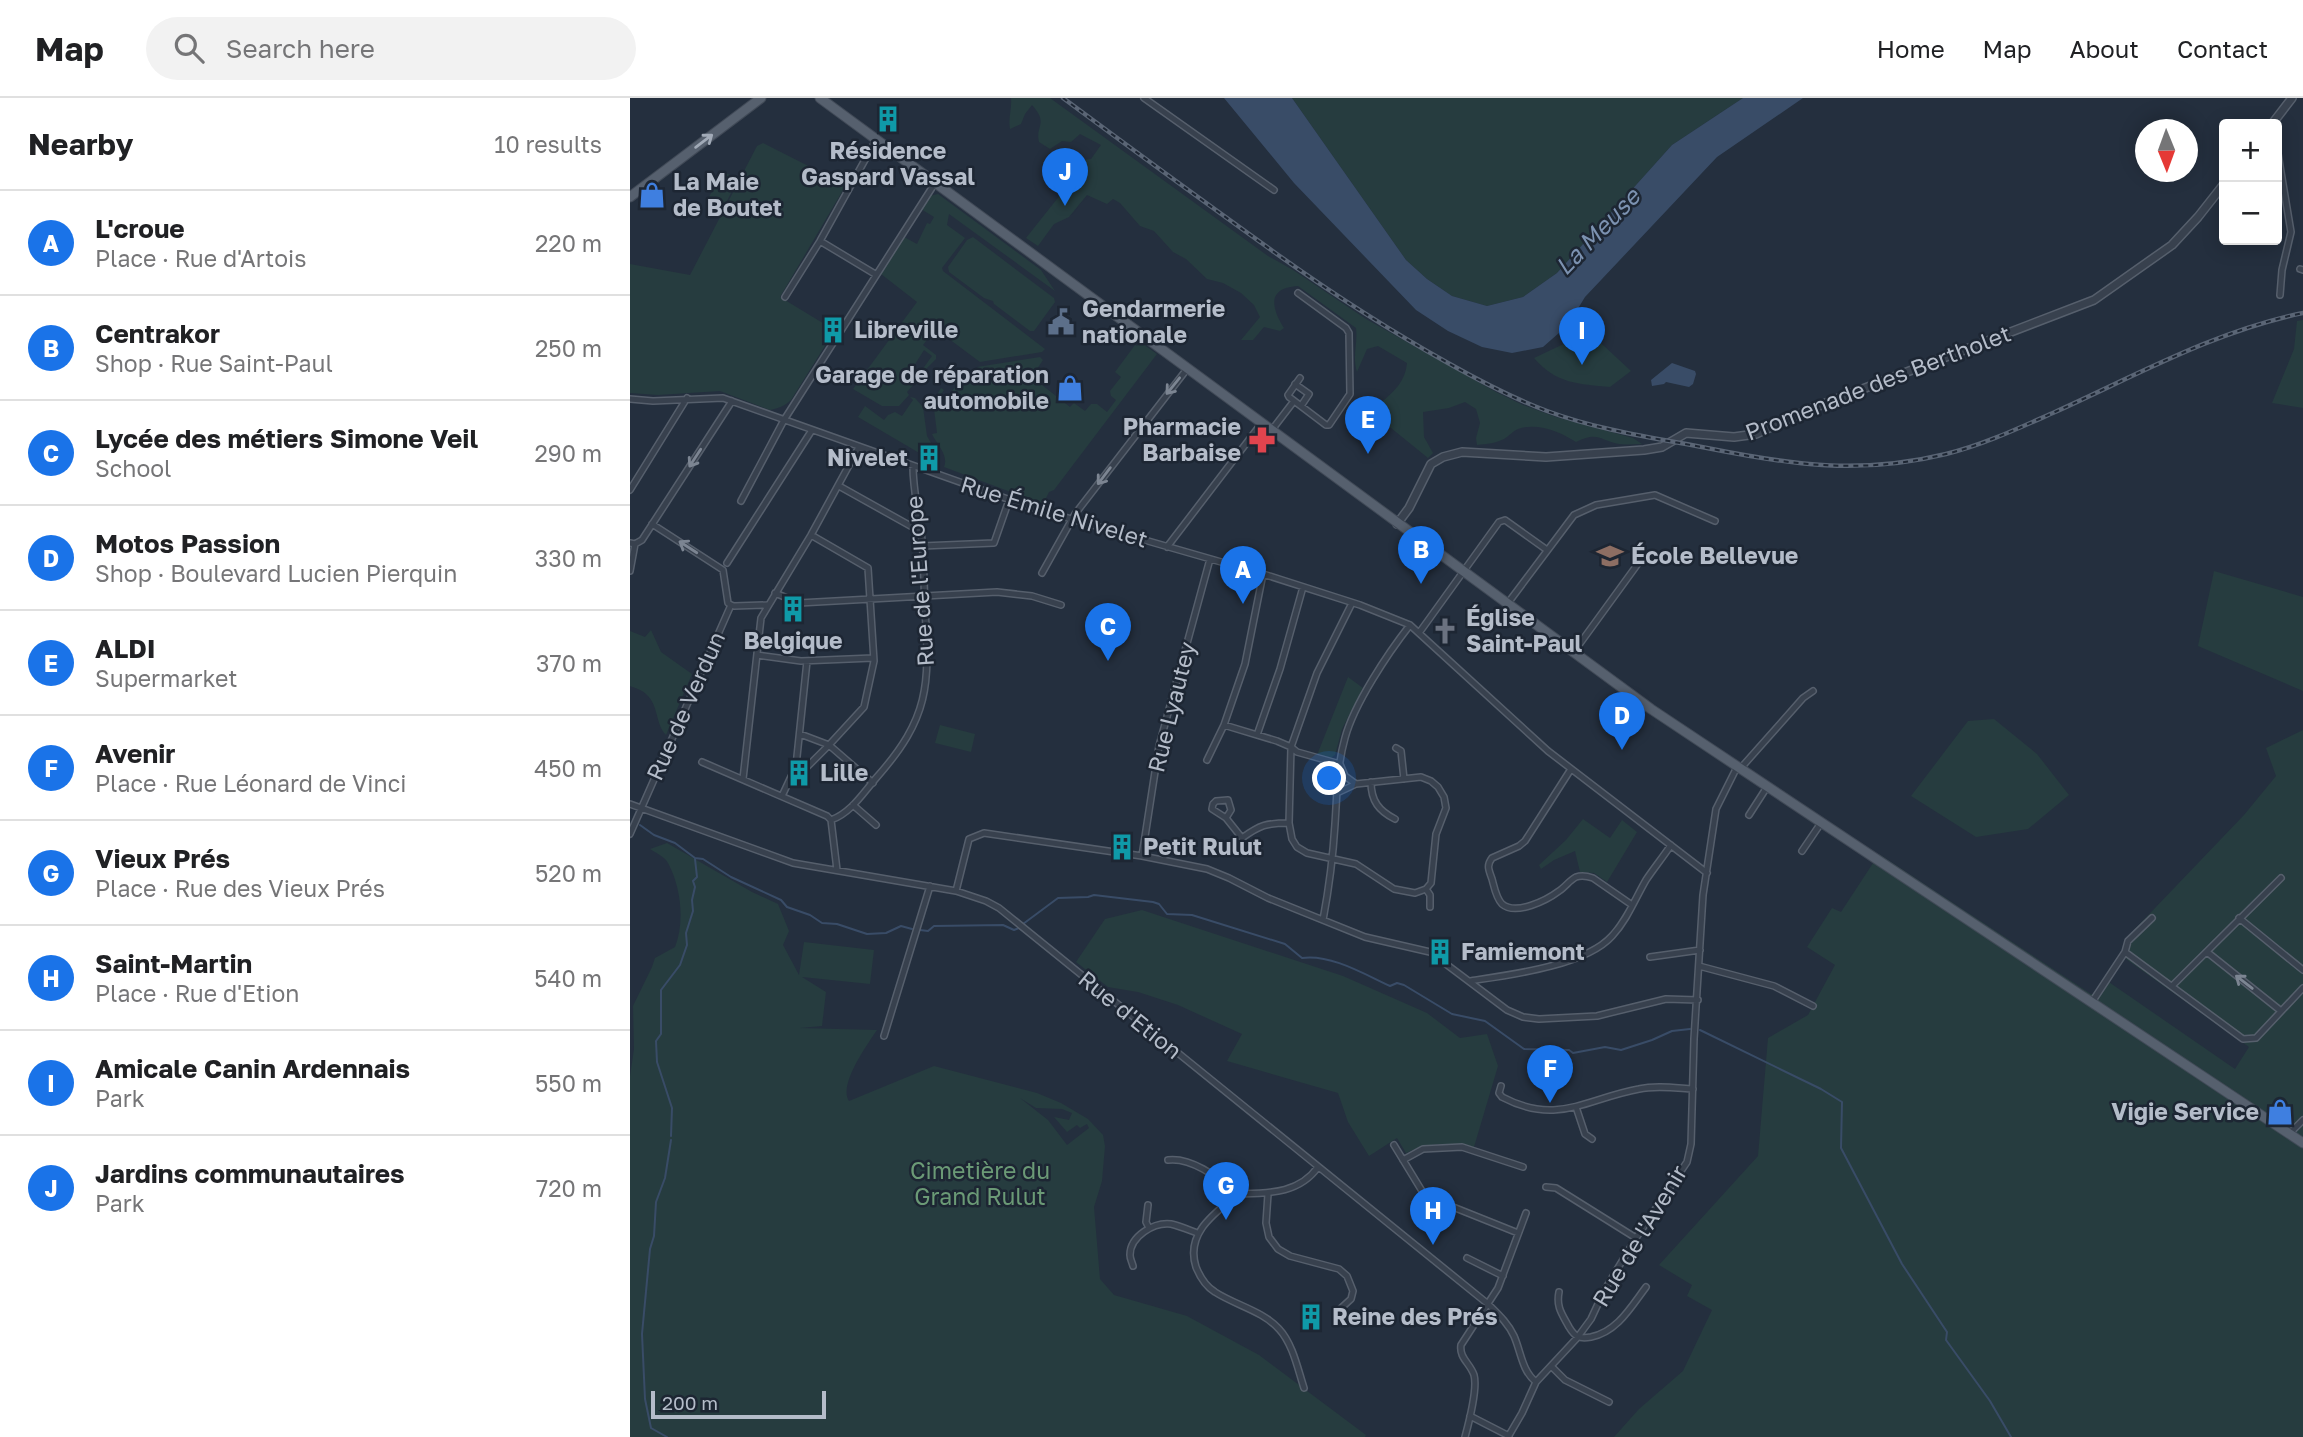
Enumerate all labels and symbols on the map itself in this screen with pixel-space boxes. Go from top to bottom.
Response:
building icon: Résidence Gaspard Vassal [873,104,903,134]
north arrow [2135,119,2198,182]
one-way arrow [694,134,712,149]
place label: Résidence Gaspard Vassal [801,136,975,190]
pin: J [1042,148,1088,206]
place label: La Maie de Boutet [673,167,782,221]
shop icon: La Maie de Boutet [637,180,667,210]
water label: La Meuse [1549,180,1647,280]
place label: Gendarmerie nationale [1082,294,1225,348]
public building icon: Gendarmerie nationale [1046,307,1076,337]
pin: I [1559,307,1605,365]
building icon: Libreville [818,315,848,345]
place label: Libreville [854,315,958,343]
street label: Promenade des Bertholet [1741,318,2014,446]
place label: Garage de réparation automobile [815,360,1049,414]
shop icon: Garage de réparation automobile [1055,373,1085,403]
one-way arrow [1166,376,1181,394]
pin: E [1345,396,1391,454]
place label: Pharmacie Barbaise [1123,412,1241,466]
pharmacy icon: Pharmacie Barbaise [1247,425,1277,455]
place label: Nivelet [827,443,908,471]
building icon: Nivelet [914,443,944,473]
one-way arrow [687,448,702,467]
one-way arrow [1096,466,1111,485]
street label: Rue Émile Nivelet [957,469,1151,553]
street label: Rue de l'Europe [899,495,939,667]
pin: B [1398,526,1444,584]
one-way arrow [678,540,698,554]
school or university icon: École Bellevue [1595,541,1625,571]
place label: École Bellevue [1631,541,1798,569]
pin: A [1220,546,1266,604]
building icon: Belgique [778,594,808,624]
pin: C [1085,603,1131,661]
place label: Église Saint-Paul [1466,603,1583,657]
church icon: Église Saint-Paul [1430,616,1460,646]
place label: Belgique [743,626,843,654]
street label: Rue de Verdun [640,627,730,784]
street label: Rue Lyautey [1141,638,1201,775]
pin: D [1599,692,1645,750]
building icon: Lille [784,758,814,788]
place label: Lille [820,758,868,786]
your location [1312,761,1346,795]
building icon: Petit Rulut [1107,832,1137,862]
place label: Petit Rulut [1143,832,1262,860]
building icon: Famiemont [1425,937,1455,967]
place label: Famiemont [1461,937,1585,965]
street label: Rue d'Etion [1073,964,1188,1064]
one-way arrow [2235,974,2254,989]
pin: F [1527,1045,1573,1103]
place label: Vigie Service [2111,1097,2259,1125]
shop icon: Vigie Service [2265,1097,2295,1127]
park label: Cimetière du Grand Rulut [910,1156,1050,1210]
street label: Rue de l'Avenir [1586,1160,1692,1311]
pin: G [1203,1162,1249,1220]
pin: H [1410,1187,1456,1245]
building icon: Reine des Prés [1296,1302,1326,1332]
place label: Reine des Prés [1332,1302,1498,1330]
scale bar [651,1388,826,1420]

